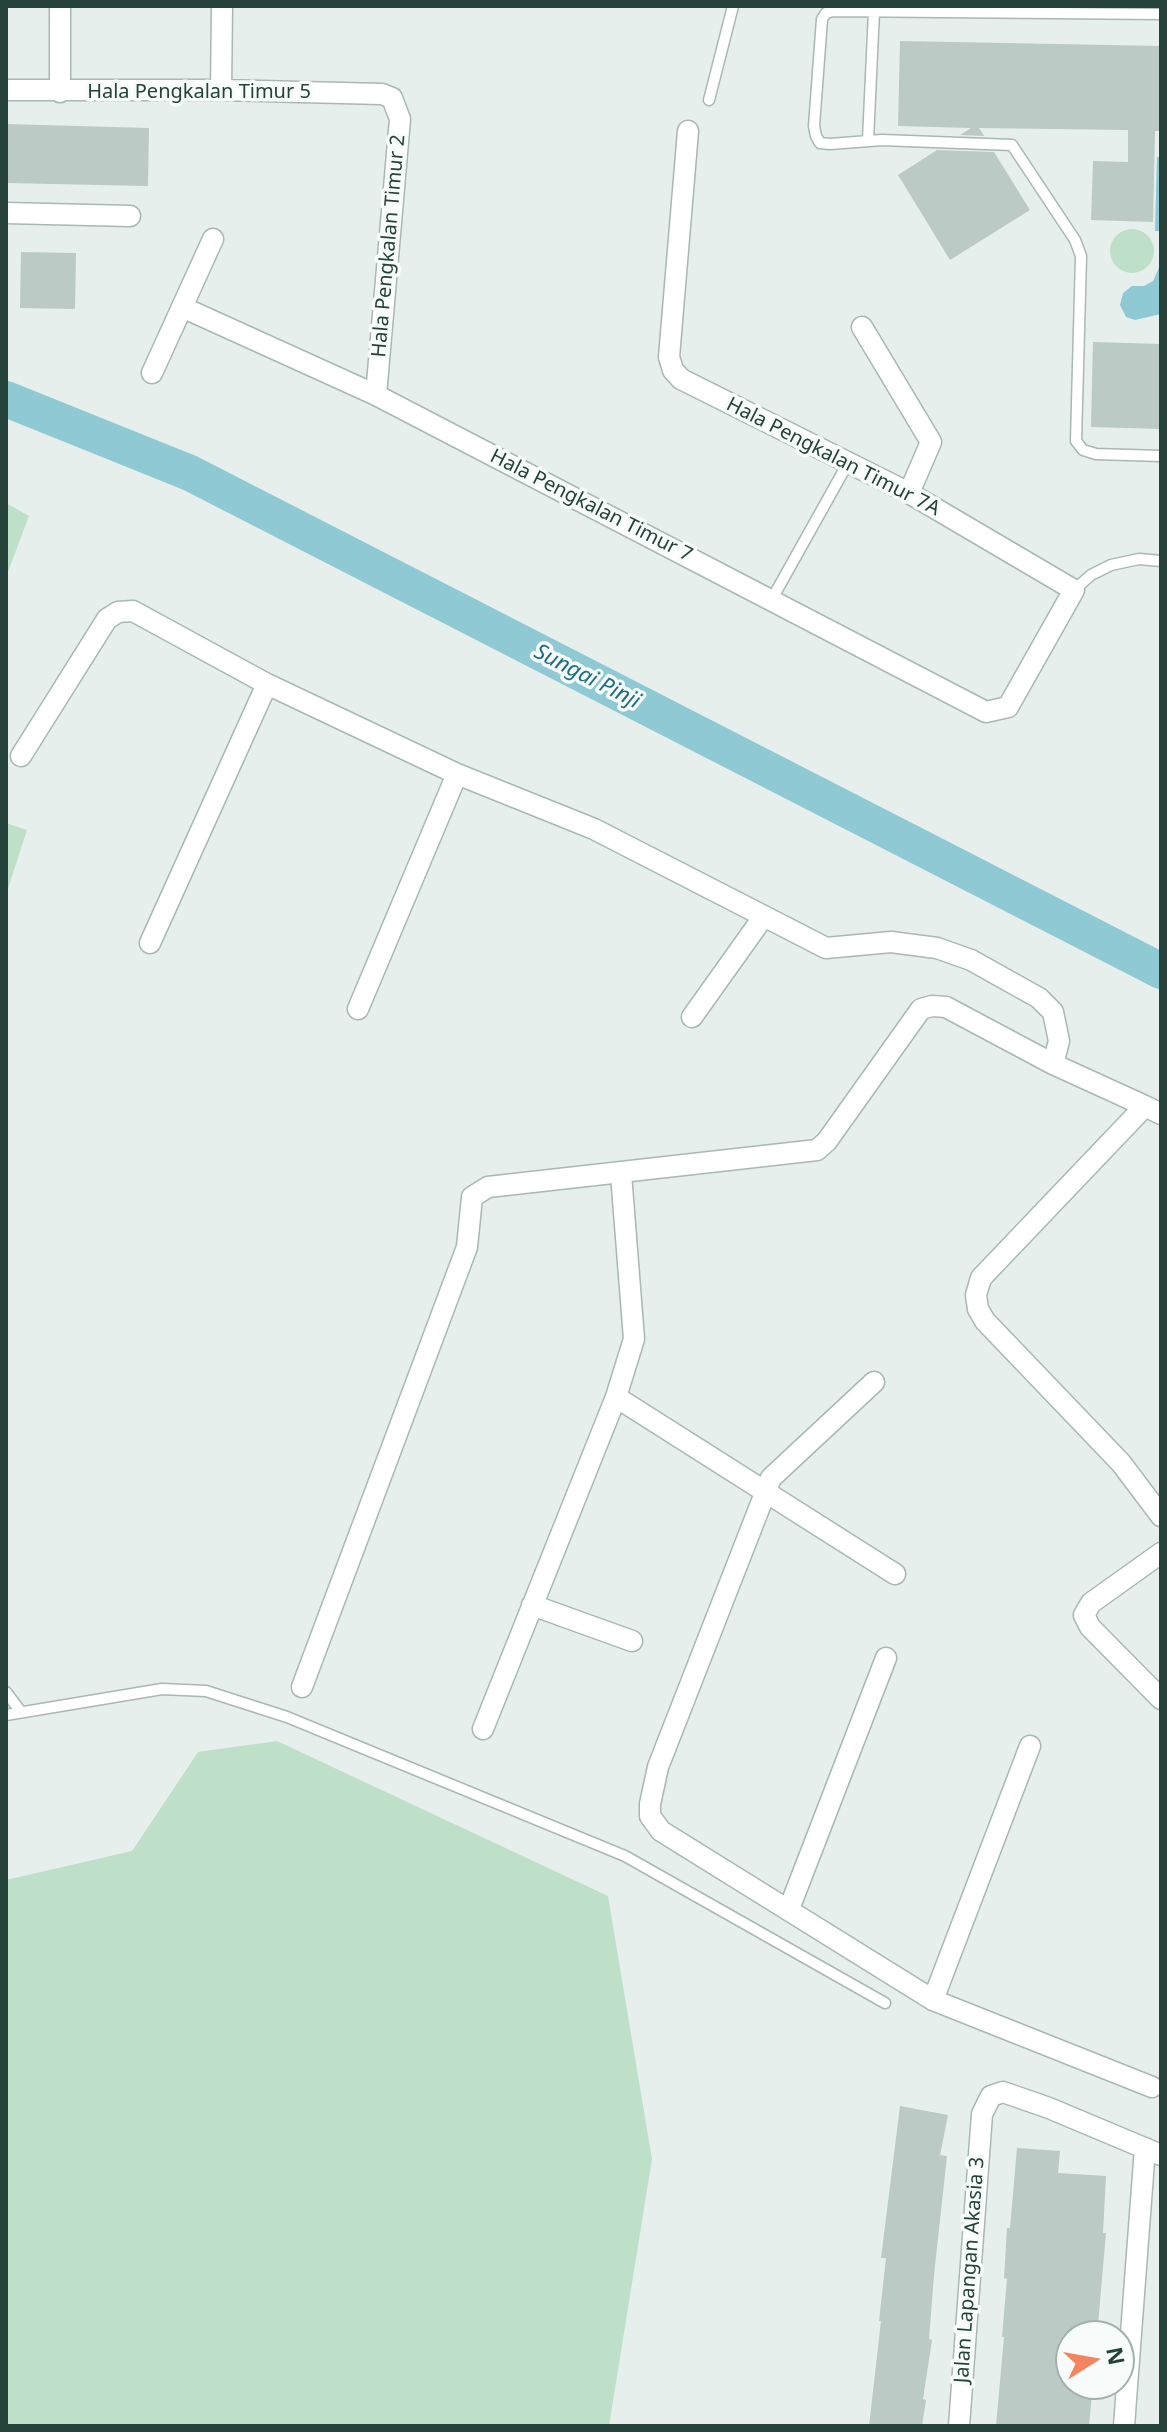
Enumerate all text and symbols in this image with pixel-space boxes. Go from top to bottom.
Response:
street label: Hala Pengkalan Timur 5 [87,80,311,104]
street label: Hala Pengkalan Timur 2 [367,134,411,358]
street label: Hala Pengkalan Timur 7A [722,393,944,521]
street label: Hala Pengkalan Timur 7 [486,445,696,567]
water label: Sungai Pinji [530,639,644,715]
street label: Jalan Lapangan Akasia 3 [950,2156,990,2384]
north arrow [1055,2320,1135,2400]
text: N [1100,2344,1133,2367]

